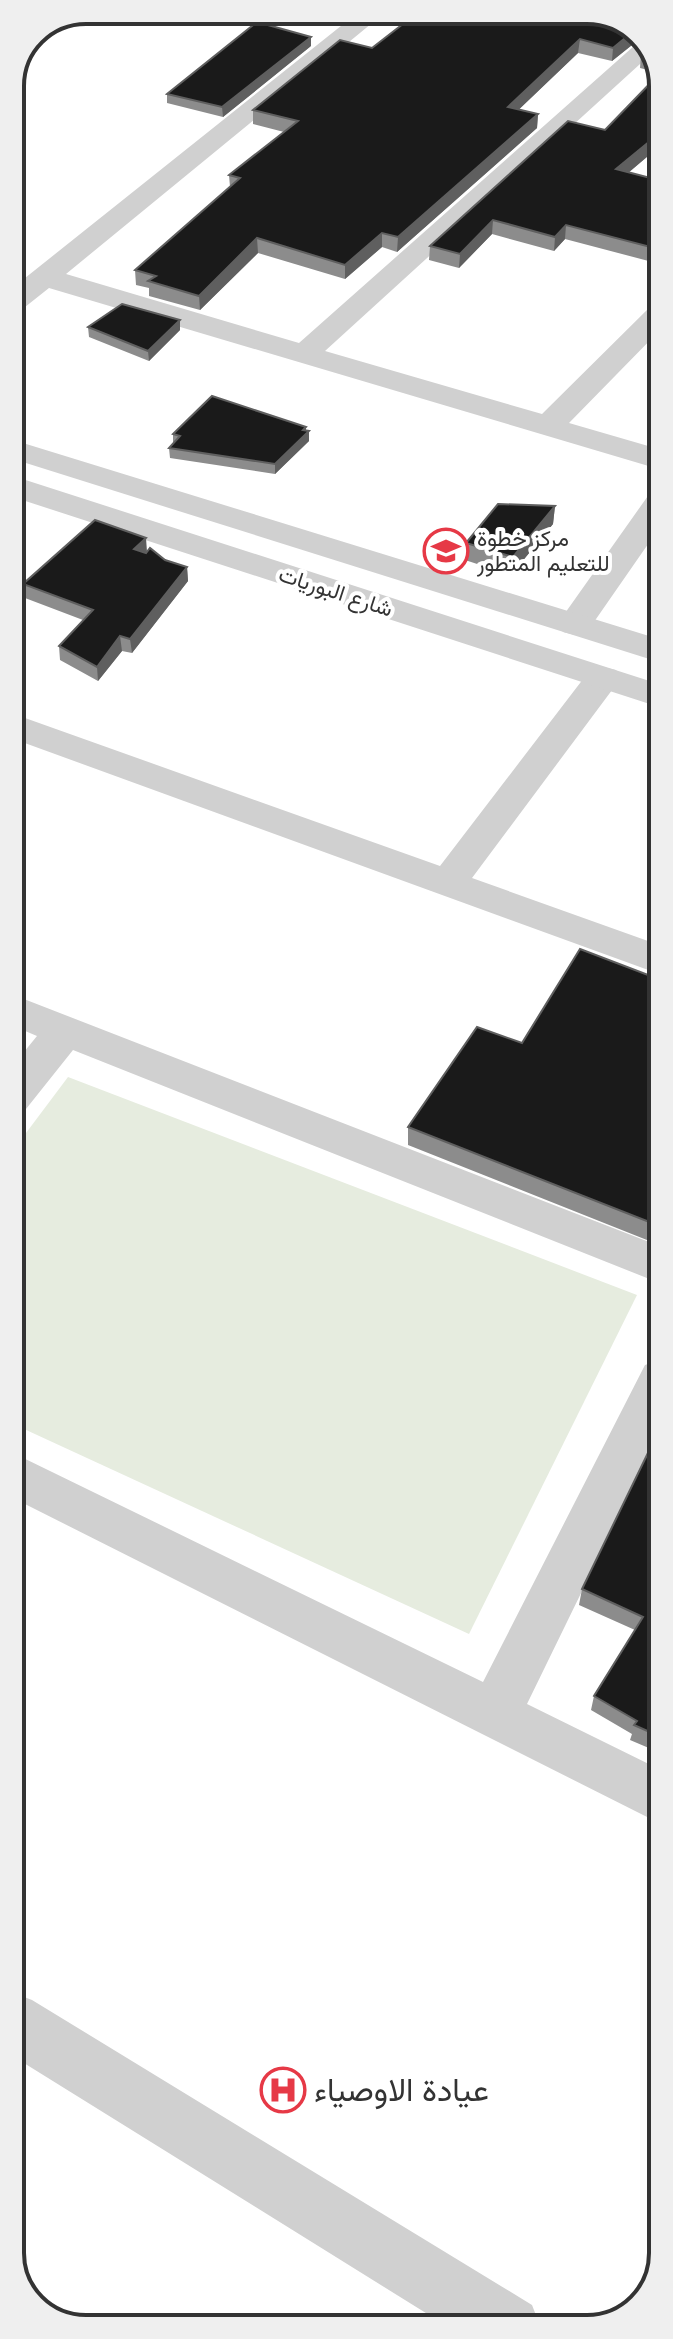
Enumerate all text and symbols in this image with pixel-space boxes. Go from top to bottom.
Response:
place label: مركز خطوة للتعليم المتطور [476,523,610,579]
school or university icon: مركز خطوة للتعليم المتطور [422,527,470,575]
street label: شارع البوريات [275,558,397,625]
hospital icon: عيادة الاوصياء [259,2066,307,2114]
place label: عيادة الاوصياء [314,2067,489,2112]

